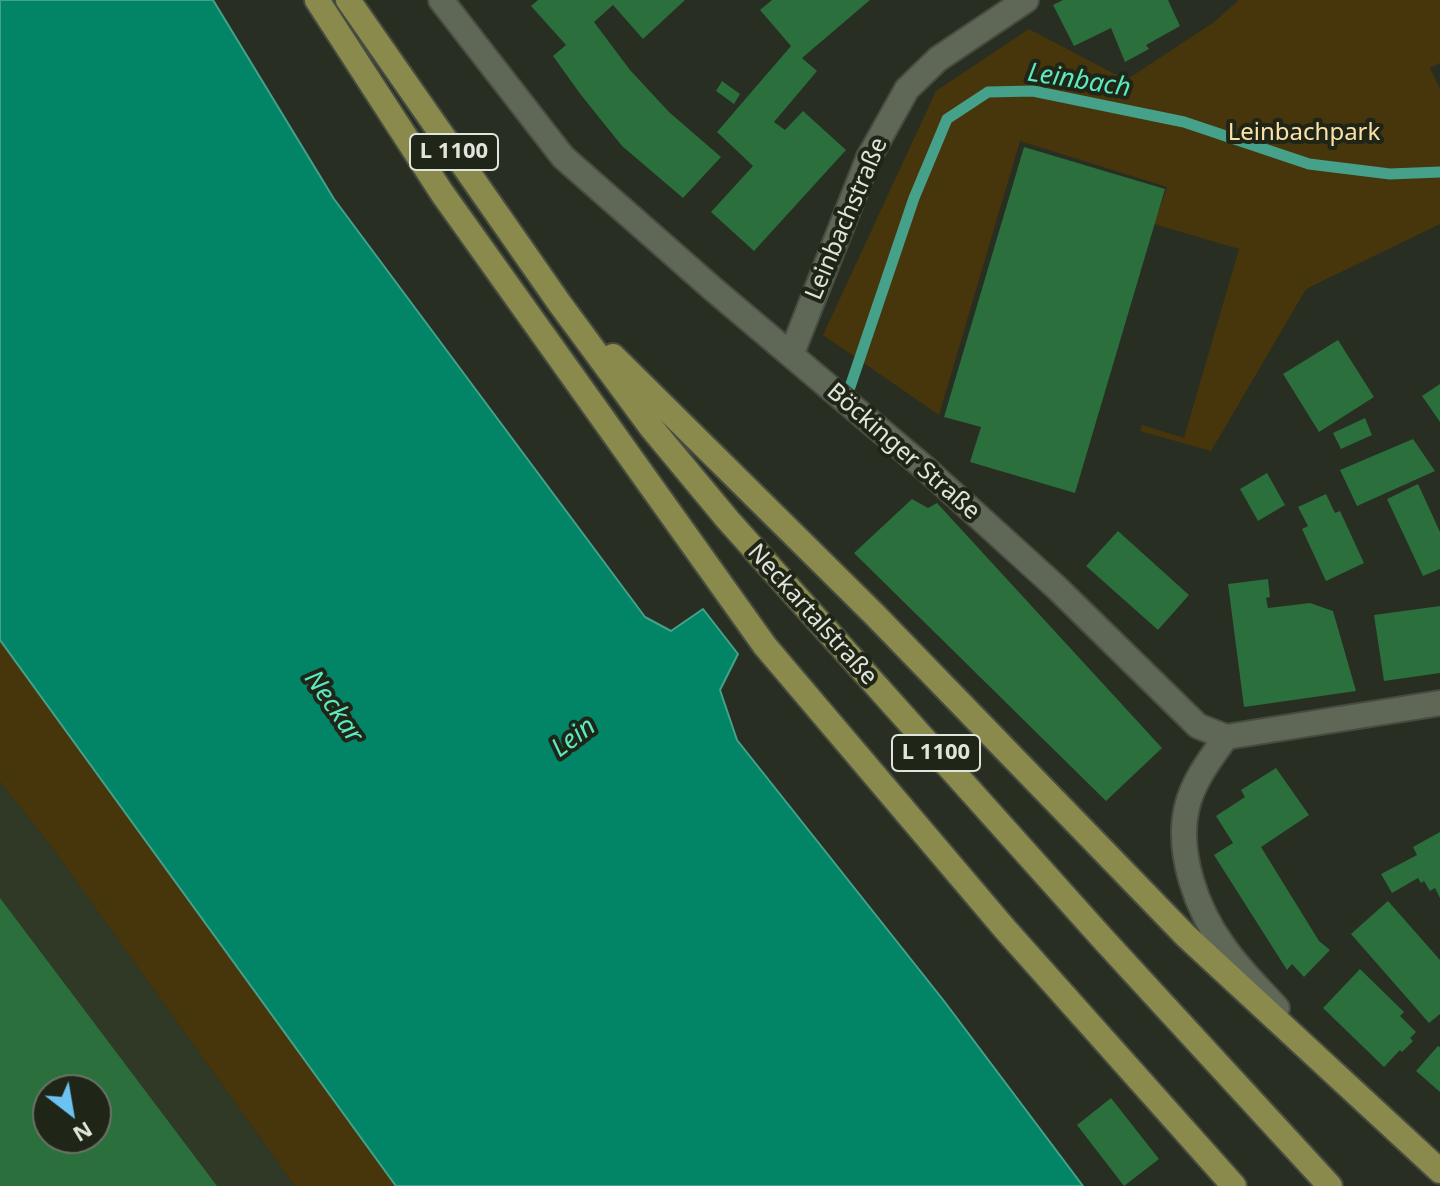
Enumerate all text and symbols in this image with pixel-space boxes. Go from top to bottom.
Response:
water label: Leinbach [1025,57,1133,105]
park label: Leinbachpark [1228,119,1380,147]
road number: L 1100 [410,134,498,170]
street label: Leinbachstraße [800,134,894,304]
street label: Böckinger Straße [821,378,985,526]
street label: Neckartalstraße [741,539,883,691]
water label: Neckar [297,665,369,749]
water label: Lein [546,711,602,765]
road number: L 1100 [892,735,980,771]
north arrow [32,1074,112,1154]
text: N [68,1115,99,1150]

